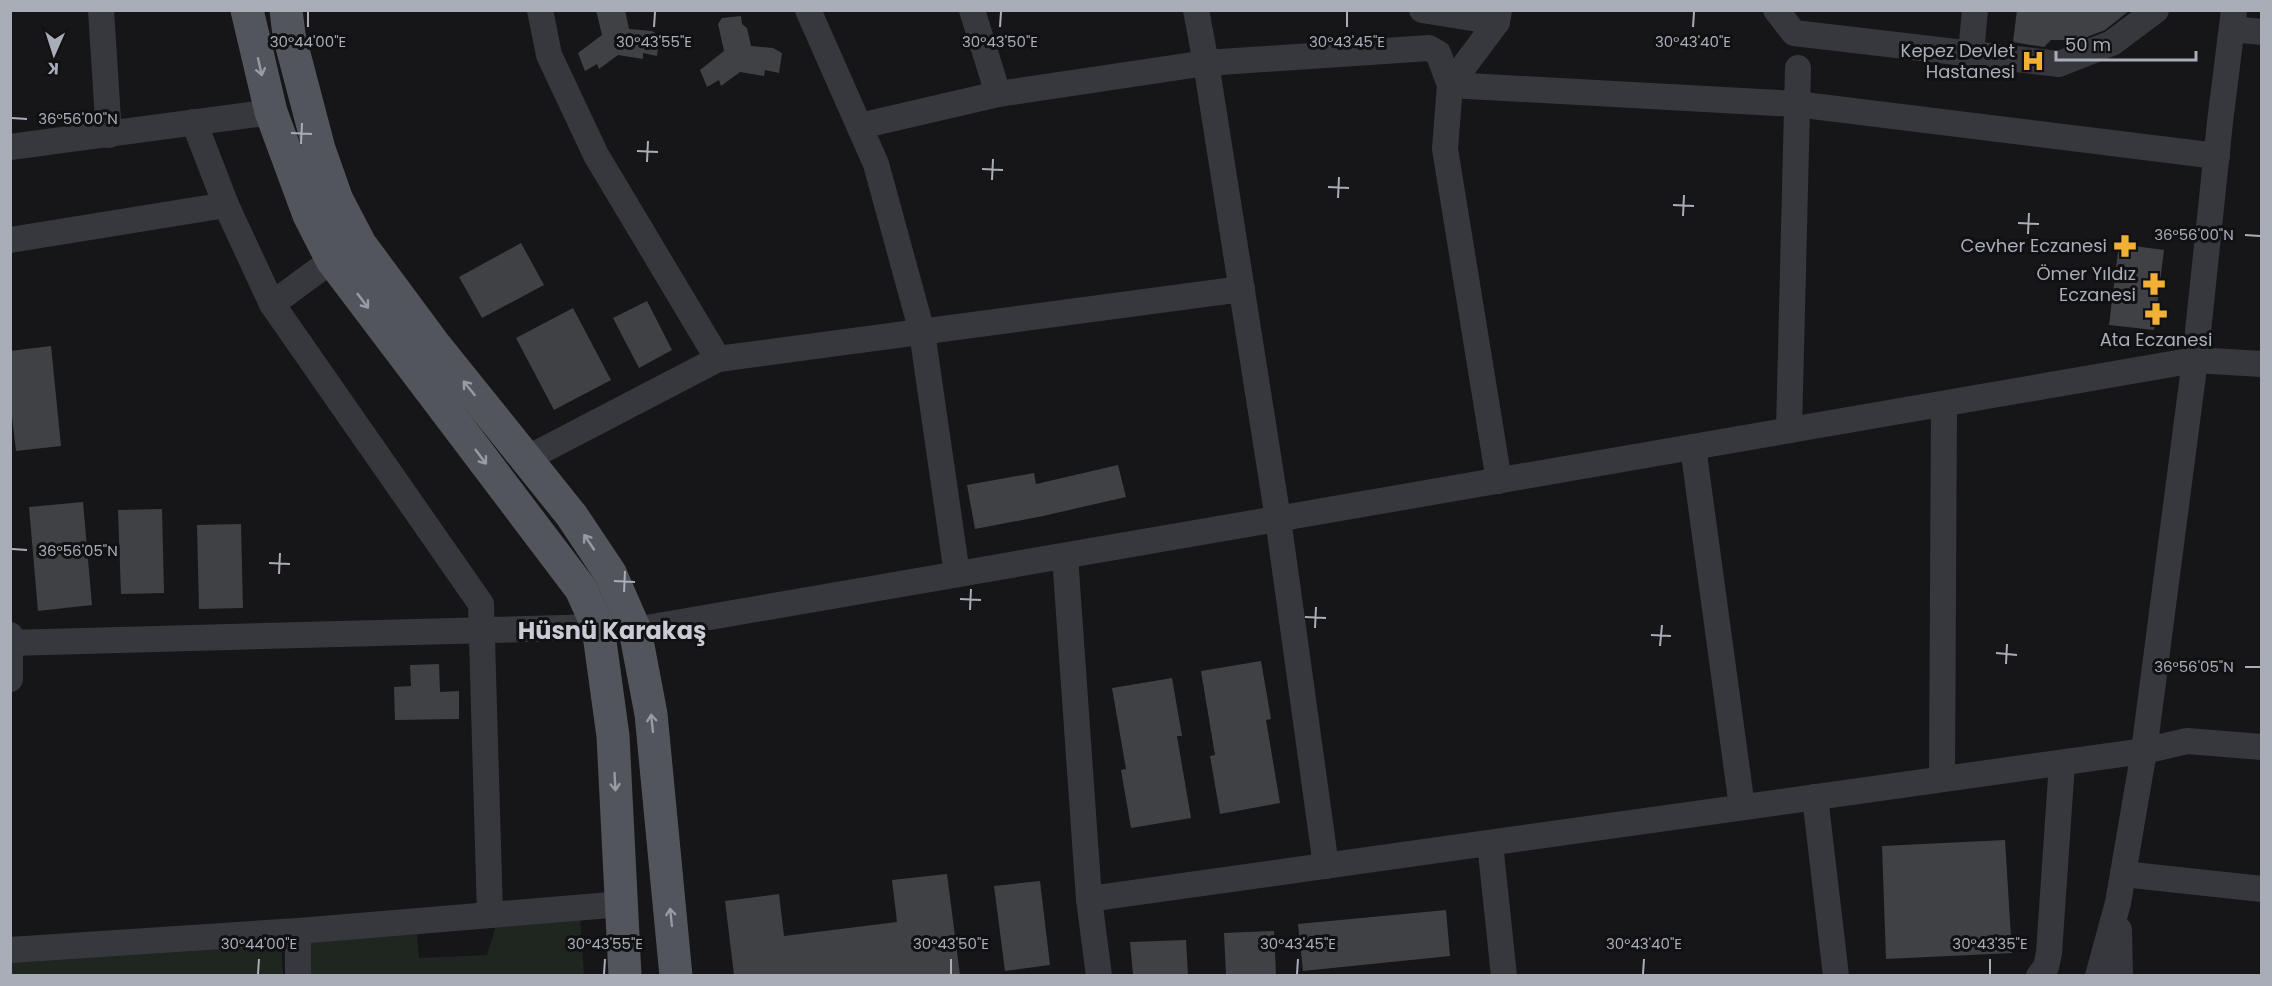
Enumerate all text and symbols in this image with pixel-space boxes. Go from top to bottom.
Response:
north arrow [24,24,84,84]
scale bar [2056,24,2196,62]
text: 30°44'00"E [270,31,346,52]
text: 30°43'55"E [616,31,692,52]
text: 30°43'50"E [962,31,1038,52]
text: 30°43'45"E [1309,31,1385,52]
text: 30°43'40"E [1655,31,1731,52]
text: 50 m [2065,32,2111,57]
place label: Kepez Devlet Hastanesi [1901,38,2015,84]
hospital icon: Kepez Devlet Hastanesi [2020,48,2046,74]
text: K [47,57,59,80]
one-way arrow [255,58,267,77]
text: 36°56'00"N [38,108,118,129]
text: 36°56'00"N [2154,224,2234,245]
place label: Cevher Eczanesi [1961,233,2107,258]
pharmacy icon: Cevher Eczanesi [2112,233,2138,259]
place label: Ömer Yıldız Eczanesi [2036,261,2136,307]
pharmacy icon: Ömer Yıldız Eczanesi [2141,271,2167,297]
one-way arrow [357,293,370,309]
pharmacy icon: Ata Eczanesi [2143,301,2169,327]
place label: Ata Eczanesi [2100,327,2212,352]
one-way arrow [462,381,476,396]
one-way arrow [475,448,487,464]
one-way arrow [583,534,595,550]
text: 36°56'05"N [38,540,118,561]
district label: Hüsnü Karakaş [518,614,706,647]
text: 36°56'05"N [2154,656,2234,677]
one-way arrow [646,714,657,734]
one-way arrow [610,771,621,791]
one-way arrow [665,908,676,928]
text: 30°44'00"E [221,933,297,954]
text: 30°43'55"E [567,933,643,954]
text: 30°43'50"E [913,933,989,954]
text: 30°43'45"E [1260,933,1336,954]
text: 30°43'40"E [1606,933,1682,954]
text: 30°43'35"E [1952,933,2028,954]

